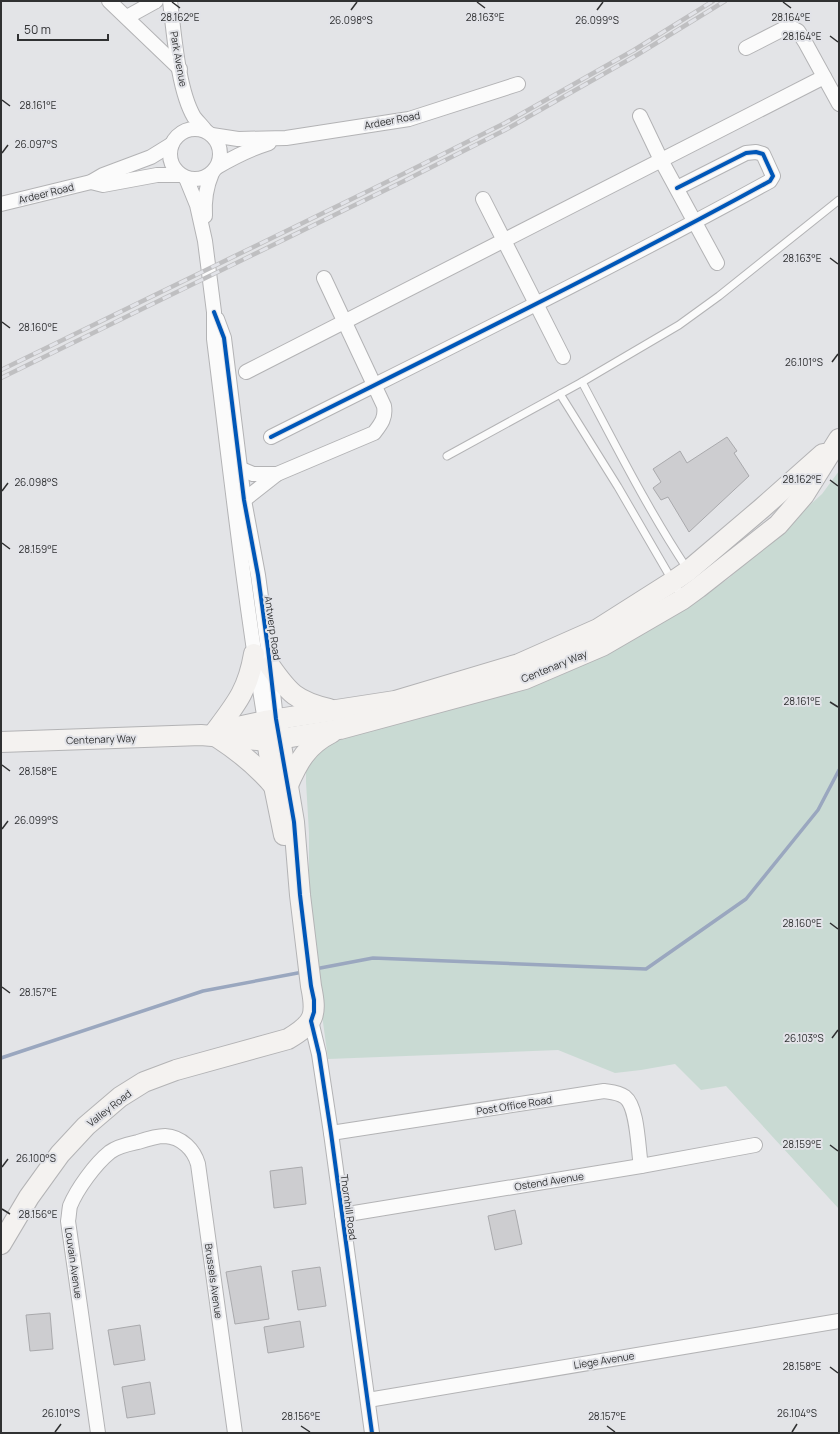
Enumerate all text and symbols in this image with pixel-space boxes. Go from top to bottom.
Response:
text: 28.162°E [161,10,200,24]
text: 28.163°E [466,10,505,24]
text: 28.164°E [771,10,811,24]
text: 26.098°S [329,13,373,27]
text: 26.099°S [575,13,619,27]
scale bar [18,16,108,42]
text: 50 m [24,21,51,38]
text: 28.164°E [782,29,822,43]
street label: Park Avenue [167,30,191,88]
text: 28.161°E [20,98,57,112]
street label: Ardeer Road [363,108,421,132]
text: 26.097°S [15,137,57,151]
street label: Ardeer Road [17,179,75,207]
text: 28.163°E [783,251,822,265]
text: 28.160°E [18,320,58,334]
text: 26.101°S [785,355,823,369]
text: 28.162°E [783,472,822,486]
text: 26.098°S [14,475,58,489]
text: 28.159°E [19,542,58,556]
street label: Antwerp Road [262,595,284,661]
street label: Centenary Way [519,646,590,686]
text: 28.161°E [784,694,821,708]
street label: Centenary Way [66,731,137,747]
text: 28.158°E [19,764,58,778]
text: 26.099°S [14,813,58,827]
text: 28.160°E [782,916,822,930]
text: 28.157°E [19,985,57,999]
text: 26.103°S [784,1031,824,1045]
street label: Valley Road [84,1086,134,1130]
street label: Post Office Road [475,1092,553,1118]
text: 28.159°E [783,1137,822,1151]
text: 26.100°S [16,1151,56,1165]
street label: Ostend Avenue [513,1169,585,1193]
street label: Thornhill Road [337,1173,361,1241]
text: 28.156°E [19,1207,58,1221]
street label: Louvain Avenue [62,1226,86,1300]
street label: Brussels Avenue [202,1242,226,1320]
street label: Liege Avenue [573,1348,636,1372]
text: 28.158°E [783,1359,822,1373]
text: 26.101°S [42,1406,80,1420]
text: 26.104°S [777,1406,817,1420]
text: 28.156°E [282,1409,321,1423]
text: 28.157°E [588,1409,626,1423]

